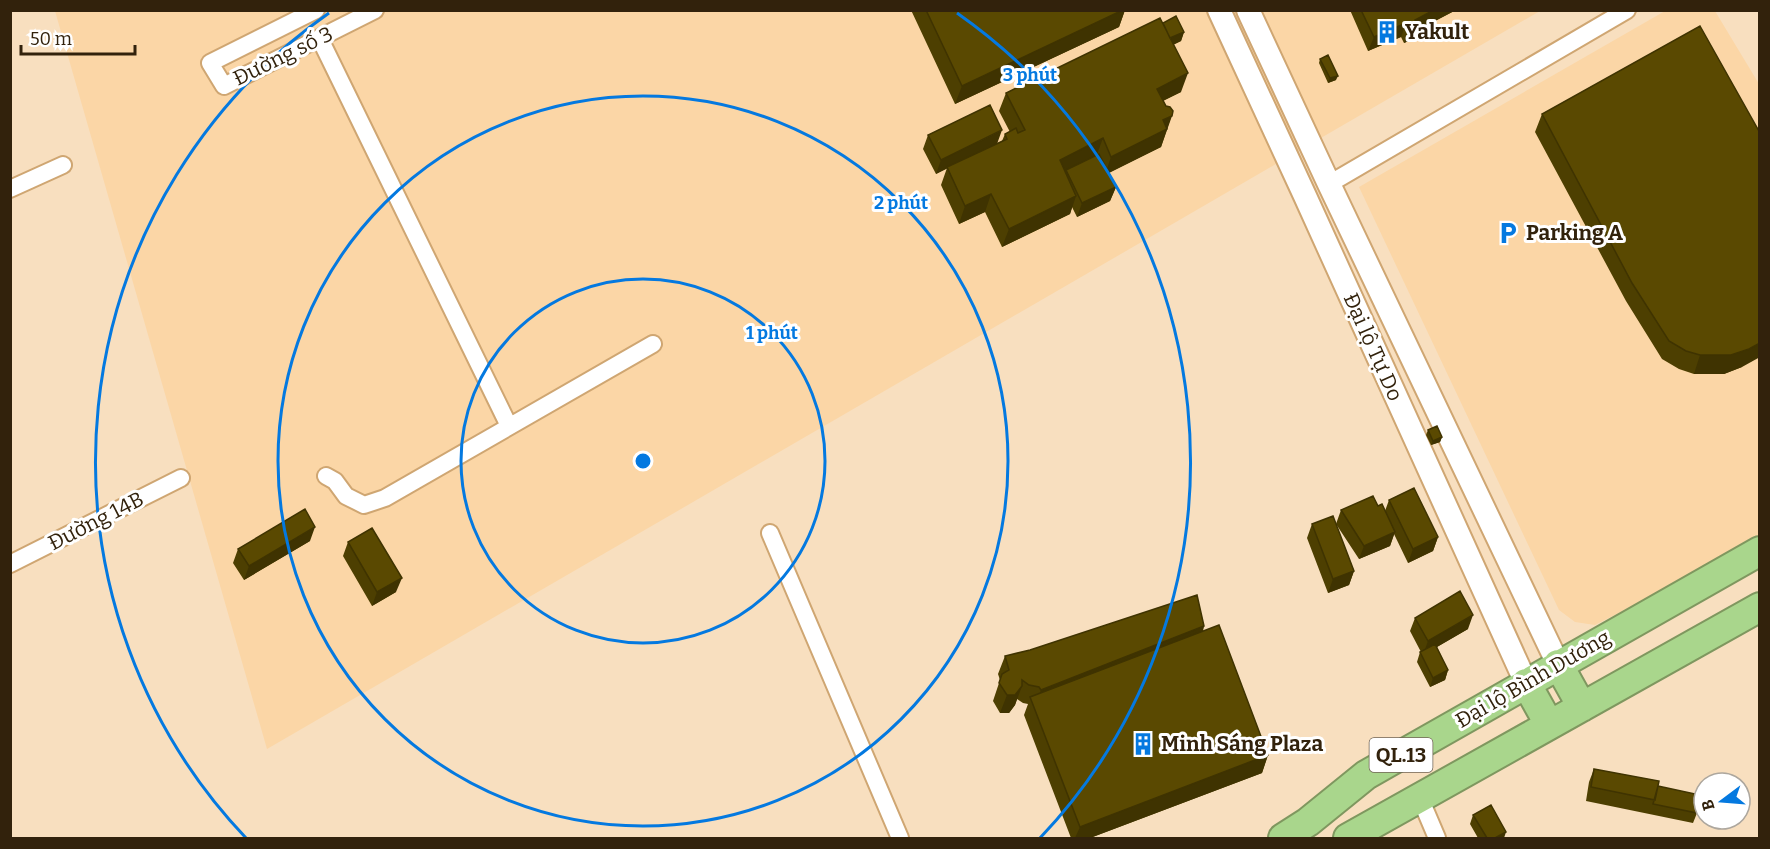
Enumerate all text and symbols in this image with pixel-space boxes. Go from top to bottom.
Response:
scale bar [21,18,135,56]
building icon: Yakult [1374,19,1400,45]
place label: Yakult [1405,19,1470,45]
street label: Đường số 3 [229,21,337,91]
text: 50 m [30,28,72,50]
text: 3 phút [1003,64,1057,86]
text: 2 phút [874,192,928,214]
parking icon: Parking A [1495,220,1521,246]
place label: Parking A [1526,220,1623,246]
street label: Đại lộ Tự Do [1338,289,1408,405]
text: 1 phút [746,322,798,344]
centre of rings [633,451,653,471]
street label: Đường 14B [44,486,148,556]
street label: Đại lộ Bình Dương [1451,624,1615,734]
building icon: Minh Sáng Plaza [1130,731,1156,757]
place label: Minh Sáng Plaza [1161,731,1323,757]
road number: QL.13 [1370,738,1432,772]
north arrow [1692,771,1752,831]
text: B [1698,797,1719,813]

